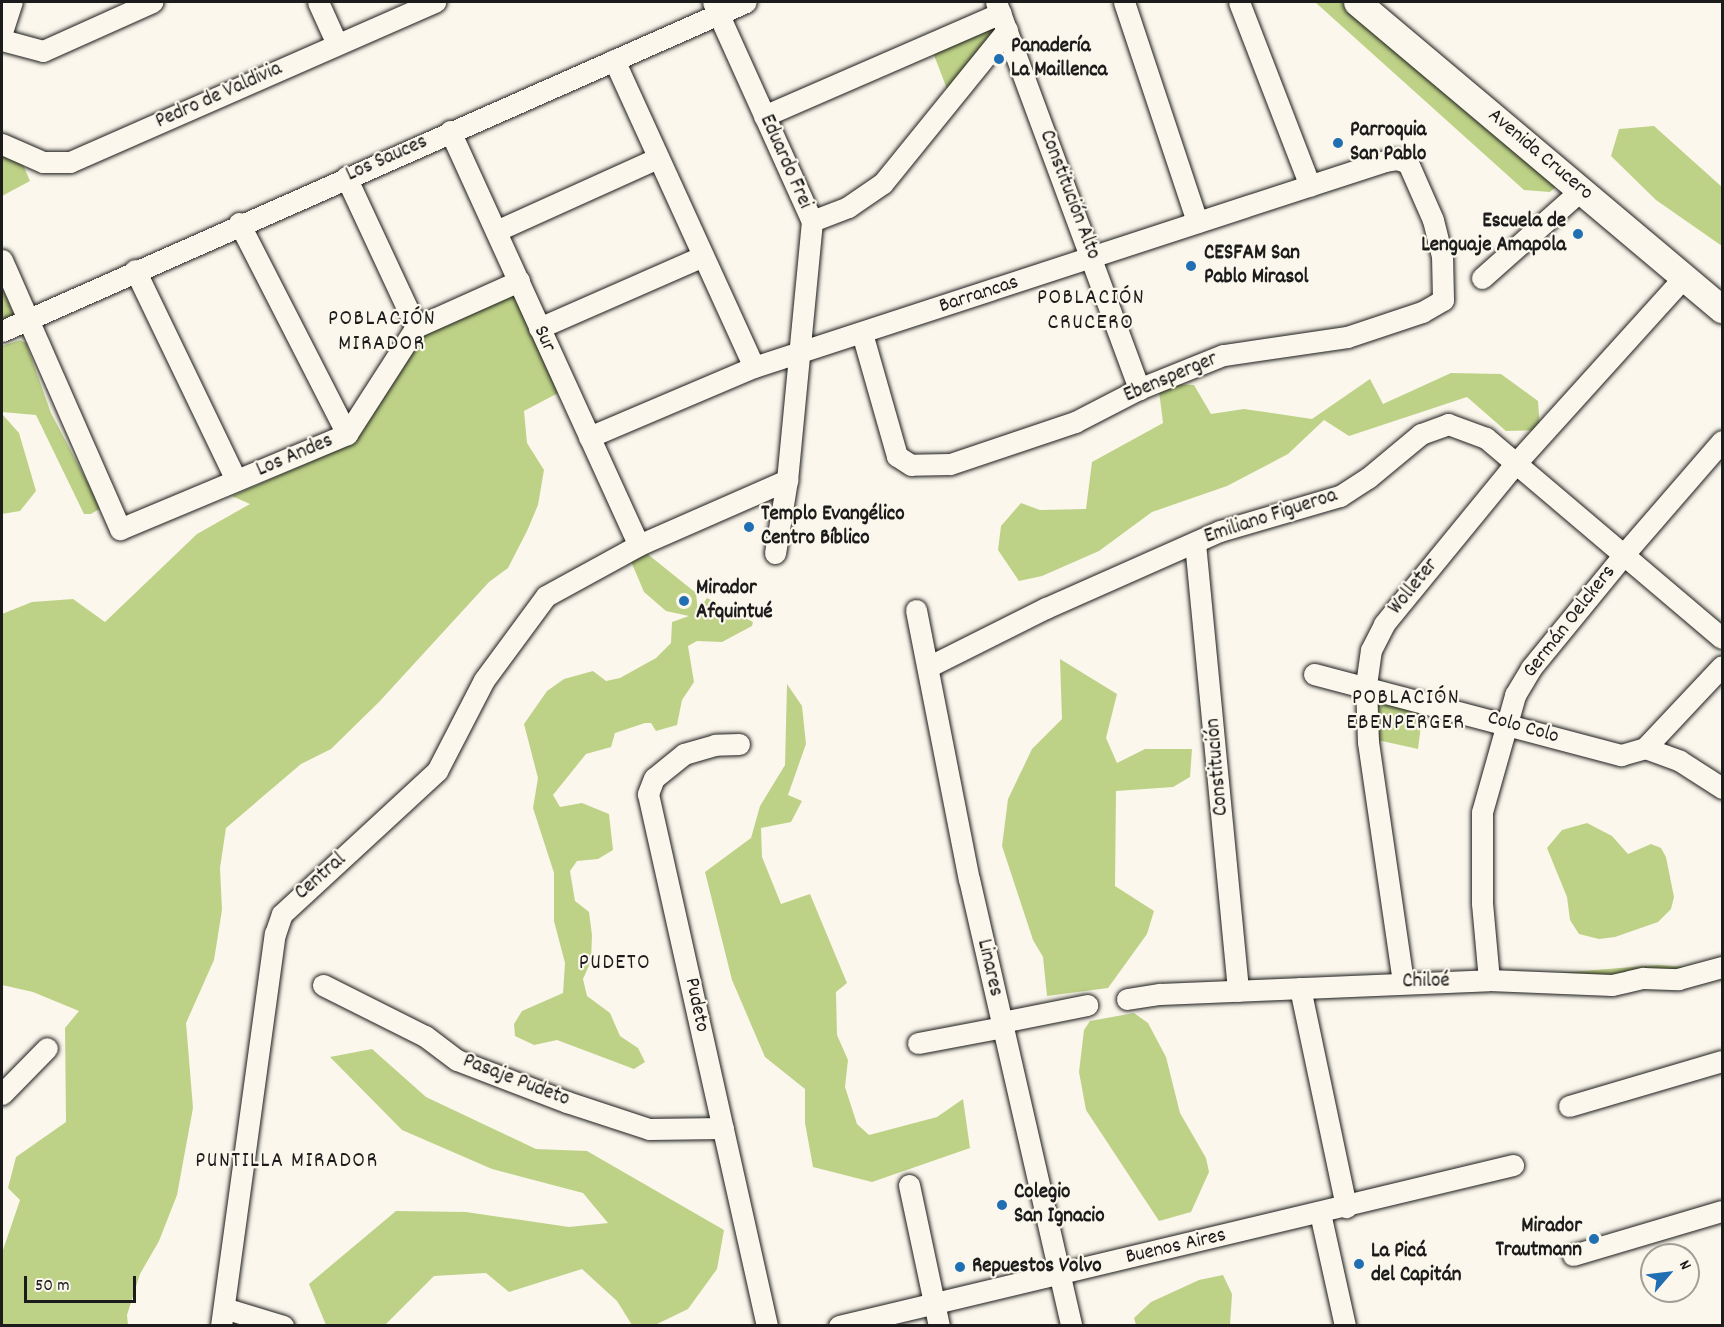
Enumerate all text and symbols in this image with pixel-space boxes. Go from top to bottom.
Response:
place label: Panadería La Maillenca [1011,34,1107,84]
marker: Panadería La Maillenca [992,52,1006,66]
street label: Pedro de Valdivia [152,57,286,135]
street label: Avenida Crucero [1482,104,1598,206]
street label: Eduardo Frei [753,111,817,213]
place label: Parroquia San Pablo [1350,118,1426,168]
street label: Constitución Alto [1033,127,1105,263]
street label: Los Sauces [342,130,432,188]
marker: Parroquia San Pablo [1331,136,1345,150]
place label: Escuela de Lenguaje Amapola [1421,209,1566,259]
marker: Escuela de Lenguaje Amapola [1571,227,1585,241]
place label: CESFAM San Pablo Mirasol [1204,241,1309,291]
marker: CESFAM San Pablo Mirasol [1182,257,1200,275]
street label: Barrancas [936,270,1022,320]
district label: POBLACIÓN CRUCERO [1037,285,1145,336]
district label: POBLACIÓN MIRADOR [328,306,436,358]
street label: Sur [527,322,561,356]
street label: Ebensperger [1120,347,1222,409]
street label: Los Andes [253,429,337,483]
street label: Emiliano Figueroa [1201,484,1341,550]
place label: Templo Evangélico Centro Bíblico [761,502,905,552]
marker: Templo Evangélico Centro Bíblico [742,520,756,534]
street label: Wolleter [1384,554,1444,620]
street label: Germán Oelckers [1518,561,1622,683]
place label: Mirador Afquintué [696,576,773,626]
marker: Mirador Afquintué [677,594,691,608]
district label: POBLACIÓN EBENPERGER [1347,685,1465,736]
street label: Colo Colo [1484,706,1562,750]
street label: Constitución [1201,717,1235,817]
street label: Central [290,848,352,906]
street label: Linares [970,937,1008,999]
district label: PUDETO [579,951,651,977]
street label: Chiloé [1402,969,1450,995]
street label: Pudeto [678,976,714,1034]
street label: Pasaje Pudeto [459,1049,573,1113]
district label: PUNTILLA MIRADOR [195,1149,379,1175]
place label: Colegio San Ignacio [1014,1180,1105,1230]
marker: Colegio San Ignacio [995,1198,1009,1212]
place label: Mirador Trautmann [1495,1214,1582,1264]
street label: Buenos Aires [1123,1223,1229,1271]
marker: Mirador Trautmann [1587,1232,1601,1246]
place label: La Picá del Capitán [1371,1239,1462,1289]
north arrow [1640,1243,1700,1303]
place label: Repuestos Volvo [972,1254,1102,1280]
text: N [1673,1256,1697,1274]
marker: La Picá del Capitán [1352,1257,1366,1271]
marker: Repuestos Volvo [953,1260,967,1274]
scale bar [27,1264,140,1302]
text: 50 m [35,1274,70,1299]

